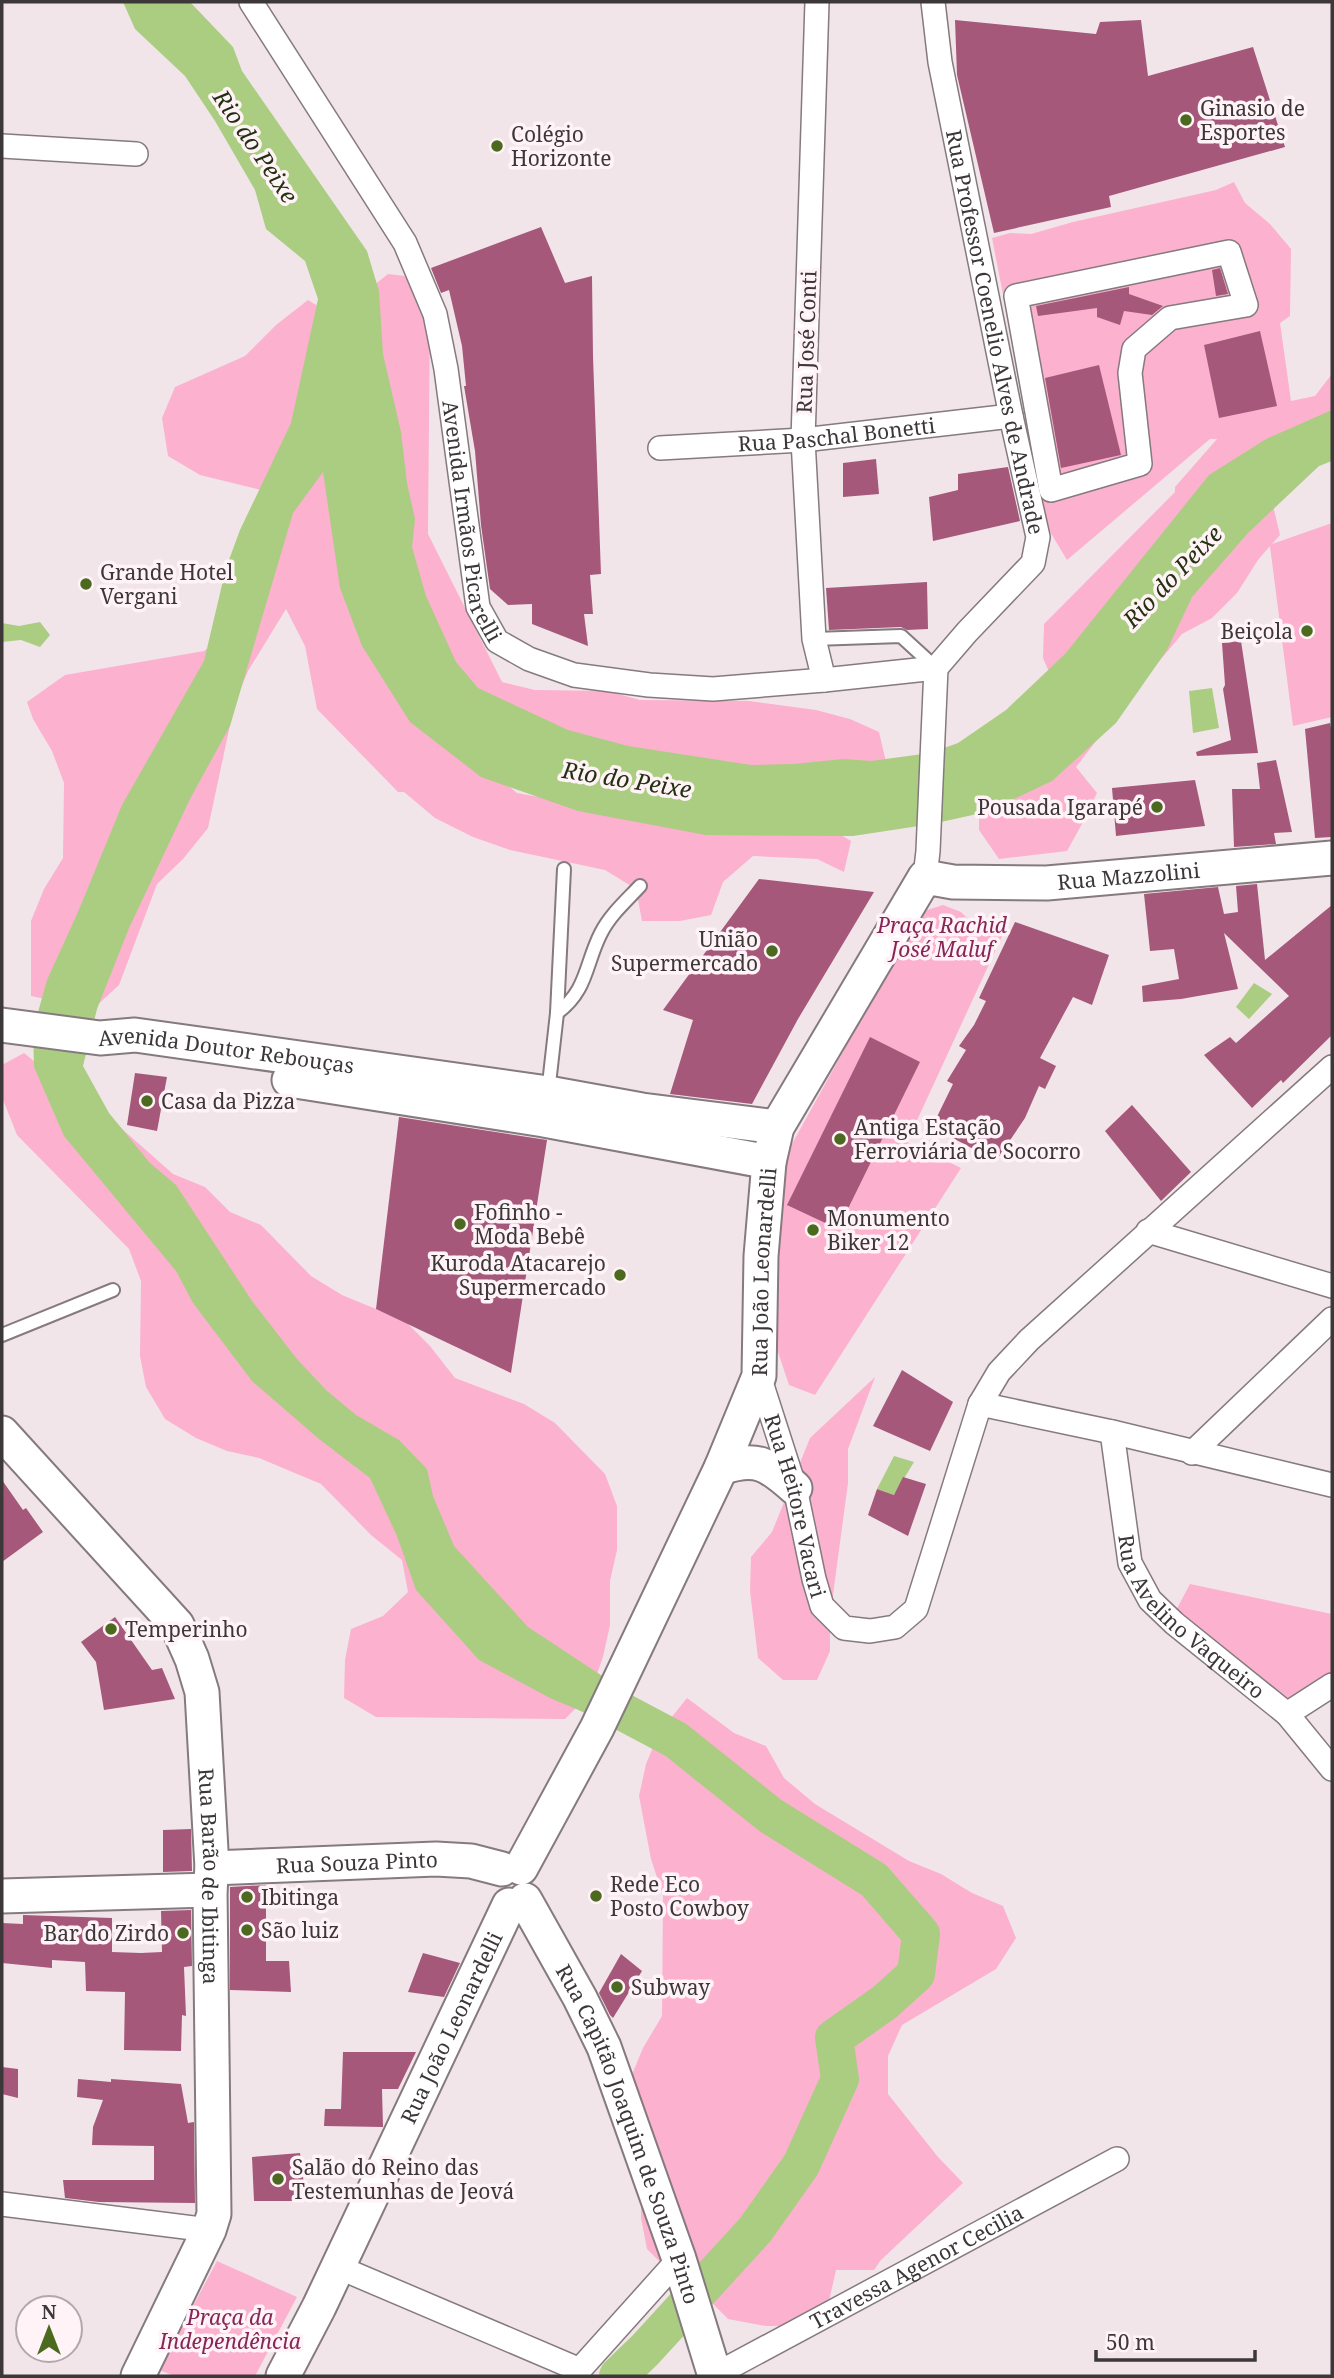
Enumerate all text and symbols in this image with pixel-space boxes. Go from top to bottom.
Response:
water label: Rio do Peixe [206,82,306,209]
place label: Ginasio de Esportes [1200,94,1305,146]
marker: Ginasio de Esportes [1178,112,1194,128]
place label: Colégio Horizonte [511,120,611,172]
street label: Rua Professor Coenelio Alves de Andrade [940,127,1051,537]
marker: Colégio Horizonte [489,138,505,154]
street label: Rua José Conti [790,270,822,414]
street label: Avenida Irmãos Picarelli [436,399,509,647]
street label: Rua Paschal Bonetti [737,411,937,458]
water label: Rio do Peixe [1114,518,1229,635]
place label: Grande Hotel Vergani [100,558,234,610]
marker: Grande Hotel Vergani [78,576,94,592]
place label: Beiçola [1221,617,1293,645]
marker: Beiçola [1299,623,1315,639]
water label: Rio do Peixe [559,753,694,805]
place label: Pousada Igarapé [977,793,1143,821]
marker: Pousada Igarapé [1149,799,1165,815]
street label: Rua Mazzolini [1056,856,1201,896]
park label: Praça Rachid José Maluf [876,911,1008,963]
place label: União Supermercado [611,925,758,977]
marker: União Supermercado [764,943,780,959]
street label: Avenida Doutor Rebouças [97,1021,356,1080]
place label: Casa da Pizza [161,1087,295,1115]
marker: Casa da Pizza [139,1093,155,1109]
place label: Antiga Estação Ferroviária de Socorro [854,1113,1081,1165]
marker: Antiga Estação Ferroviária de Socorro [832,1131,848,1147]
street label: Rua João Leonardelli [745,1166,782,1377]
place label: Fofinho - Moda Bebê [474,1198,585,1250]
place label: Monumento Biker 12 [827,1204,950,1256]
marker: Fofinho - Moda Bebê [452,1216,468,1232]
marker: Monumento Biker 12 [805,1222,821,1238]
place label: Kuroda Atacarejo Supermercado [430,1249,606,1301]
marker: Kuroda Atacarejo Supermercado [612,1267,628,1283]
street label: Rua Heitore Vacari [758,1410,833,1601]
street label: Rua Avelino Vaqueiro [1112,1533,1271,1705]
place label: Temperinho [125,1615,248,1643]
marker: Temperinho [103,1621,119,1637]
street label: Rua Barão de Ibitinga [192,1767,226,1985]
street label: Rua Souza Pinto [275,1845,438,1879]
place label: Rede Eco Posto Cowboy [610,1870,749,1922]
place label: Ibitinga [261,1883,339,1911]
marker: Rede Eco Posto Cowboy [588,1888,604,1904]
marker: Ibitinga [239,1889,255,1905]
place label: São luiz [261,1916,339,1944]
place label: Bar do Zirdo [44,1919,169,1947]
marker: São luiz [239,1922,255,1938]
marker: Bar do Zirdo [175,1925,191,1941]
street label: Rua João Leonardelli [394,1927,509,2128]
street label: Rua Capitão Joaquim de Souza Pinto [550,1959,706,2307]
place label: Subway [631,1973,710,2001]
marker: Subway [609,1979,625,1995]
place label: Salão do Reino das Testemunhas de Jeová [292,2153,514,2205]
marker: Salão do Reino das Testemunhas de Jeová [270,2171,286,2187]
street label: Travessa Agenor Cecilia [805,2198,1028,2335]
north arrow [14,2294,84,2364]
text: N [42,2299,57,2325]
park label: Praça da Independência [158,2303,302,2355]
scale bar [1096,2318,1255,2362]
text: 50 m [1106,2328,1155,2356]

